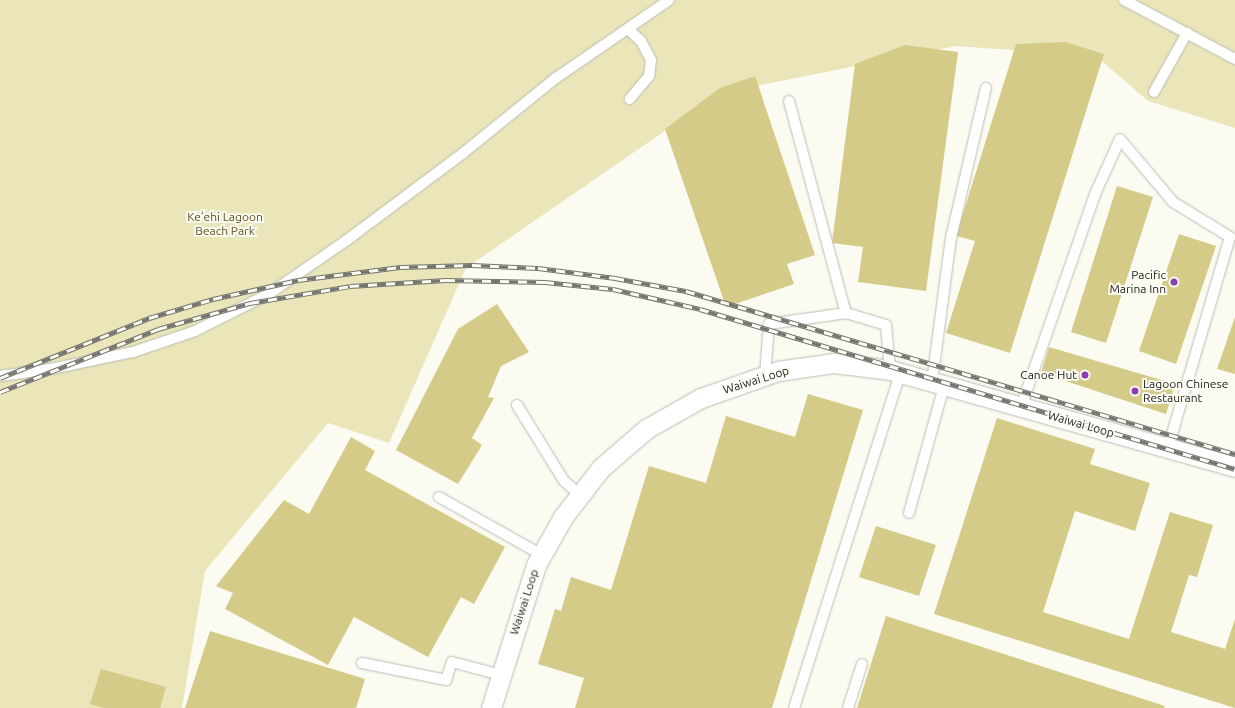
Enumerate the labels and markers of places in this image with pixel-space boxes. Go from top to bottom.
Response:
place label: Pacific Marina Inn [1109,268,1166,296]
marker: Pacific Marina Inn [1169,277,1179,287]
place label: Canoe Hut [1020,368,1077,382]
marker: Canoe Hut [1080,370,1090,380]
place label: Lagoon Chinese Restaurant [1143,377,1228,405]
marker: Lagoon Chinese Restaurant [1130,386,1140,396]

